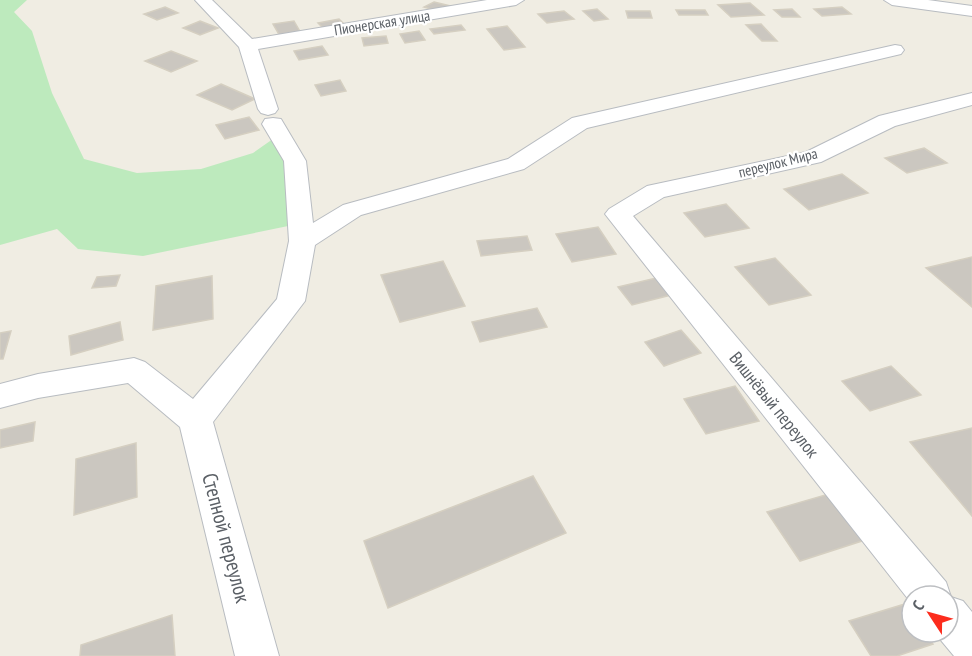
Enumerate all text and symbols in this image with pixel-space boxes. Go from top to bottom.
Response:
street label: Пионерская улица [333,6,431,39]
street label: переулок Мира [736,144,819,182]
street label: Вишнёвый переулок [725,347,824,462]
street label: Степной переулок [196,470,257,606]
north arrow [900,584,960,644]
text: С [908,596,929,614]

